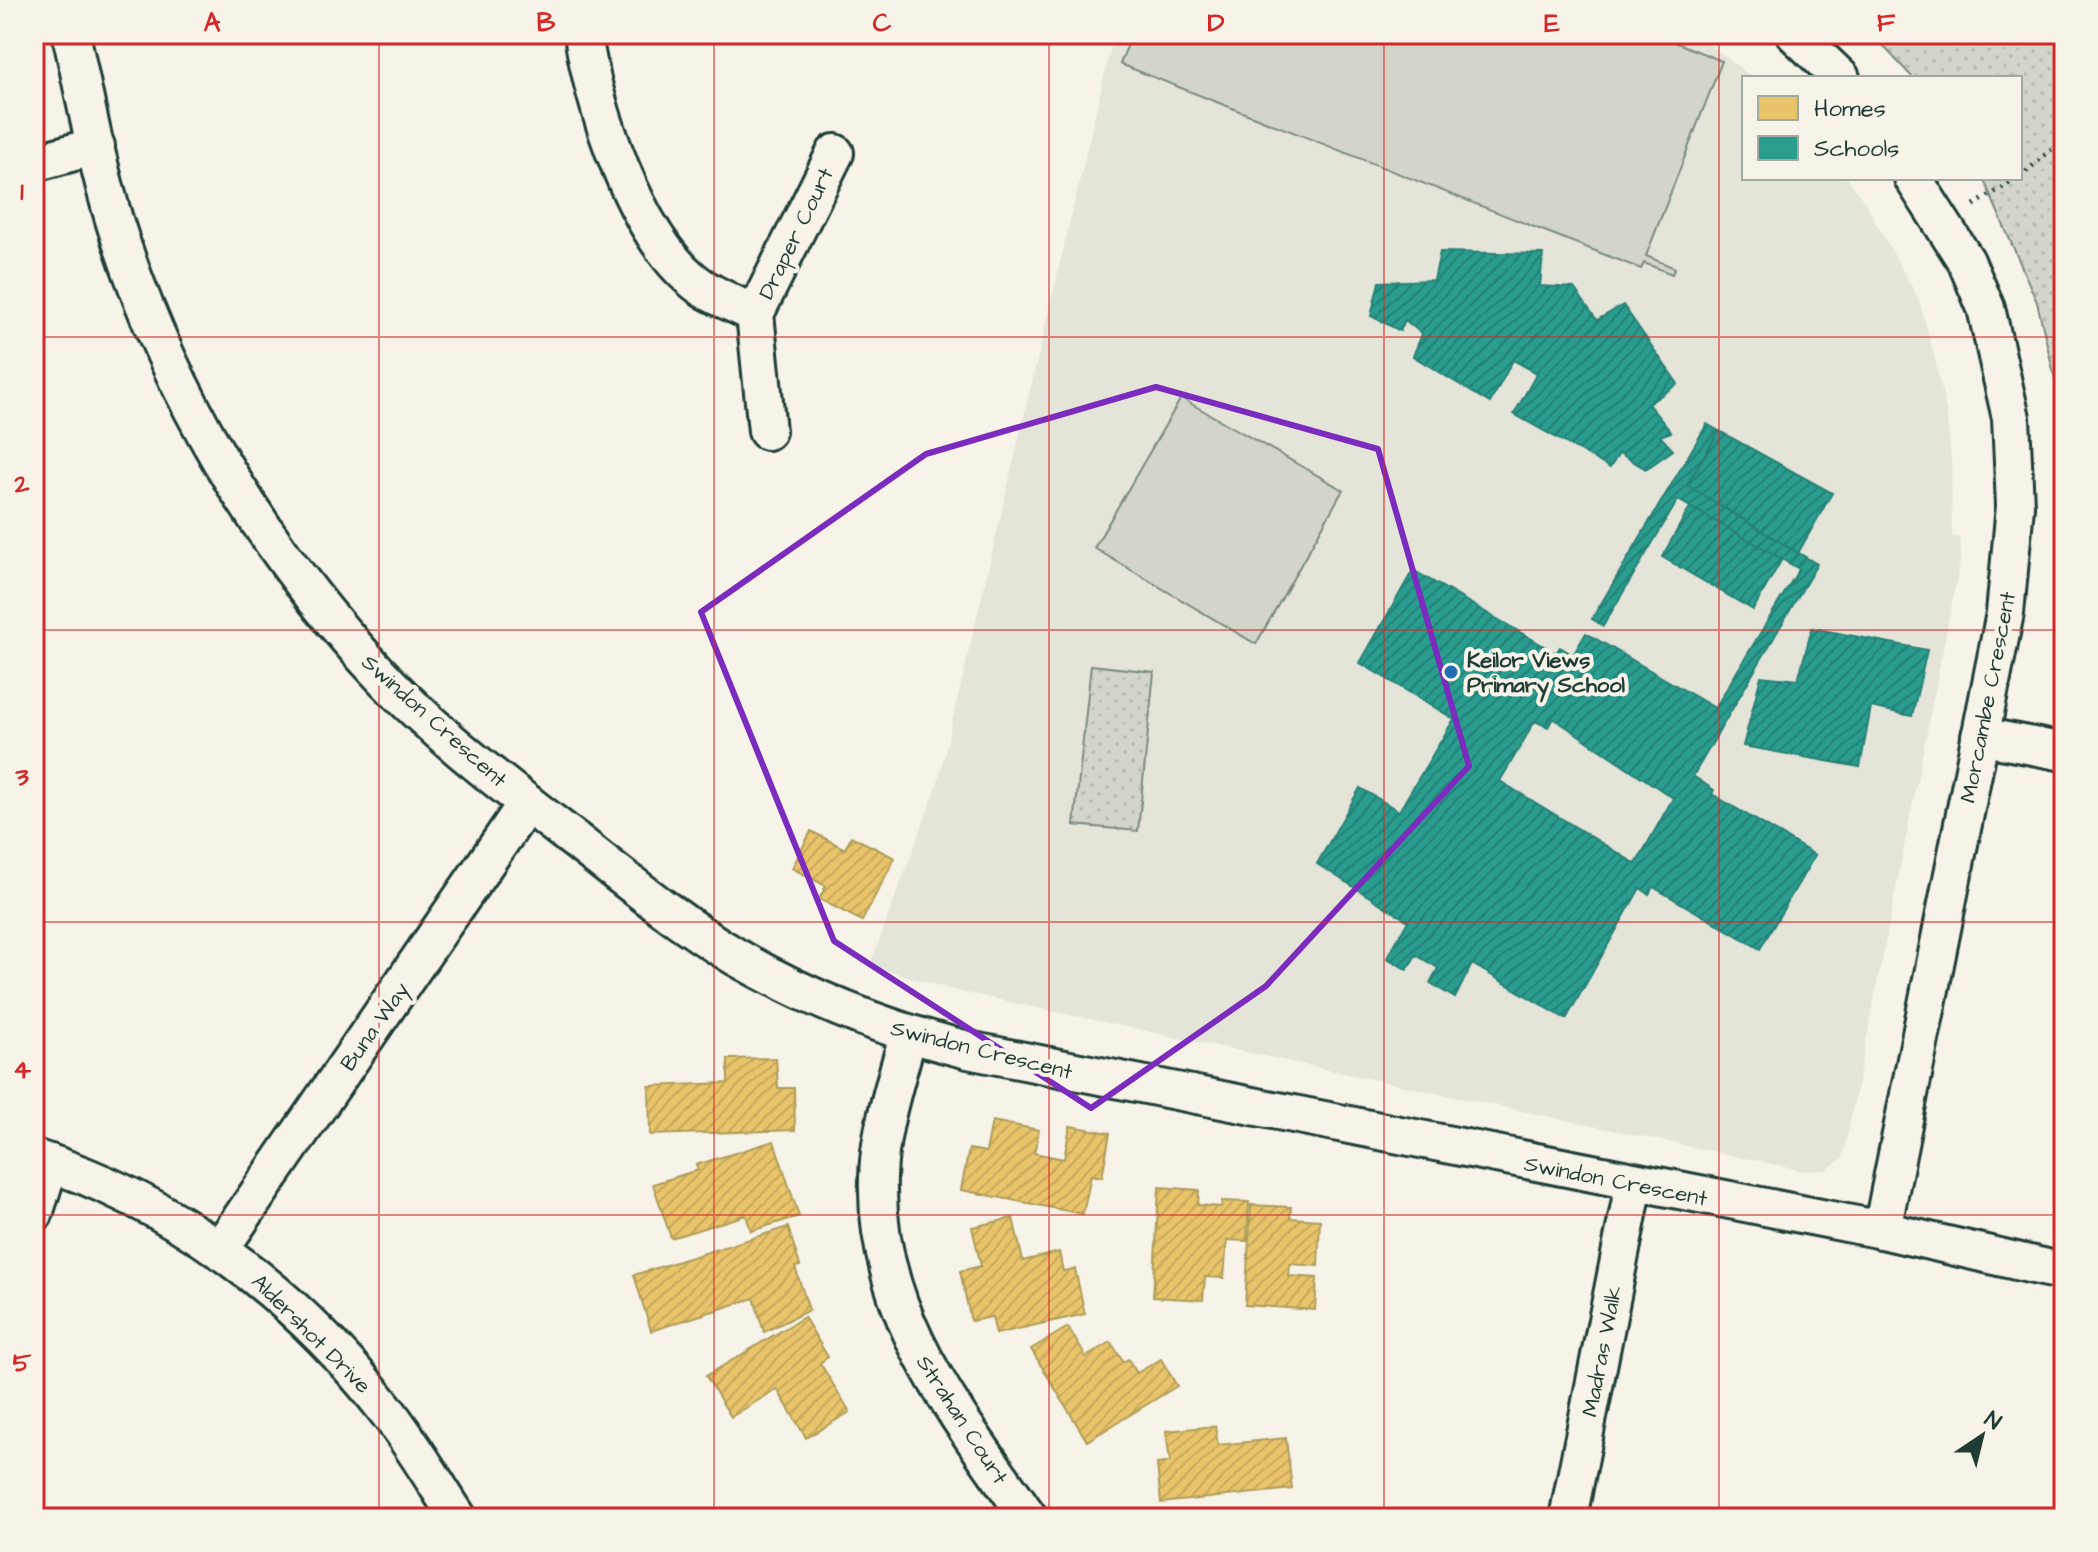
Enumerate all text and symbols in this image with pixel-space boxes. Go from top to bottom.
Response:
text: A [204,5,221,41]
text: B [537,5,556,41]
text: C [873,5,892,41]
text: D [1208,5,1225,41]
text: E [1544,5,1560,41]
text: F [1877,5,1896,41]
legend [1742,76,2022,180]
text: Homes [1814,92,1886,126]
text: Schools [1814,132,1899,166]
street label: Draper Court [751,163,842,305]
text: 1 [20,174,24,210]
text: 2 [14,466,30,502]
street label: Morcambe Crescent [1953,589,2024,805]
place label: Keilor Views Primary School [1467,645,1626,703]
street label: Swindon Crescent [354,647,514,795]
marker: Keilor Views Primary School [1442,663,1460,681]
text: 3 [14,759,29,795]
street label: Buna Way [333,976,418,1078]
street label: Swindon Crescent [888,1013,1076,1088]
text: 4 [13,1052,31,1088]
street label: Swindon Crescent [1521,1149,1710,1214]
street label: Aldershot Drive [244,1267,378,1401]
street label: Madras Walk [1575,1283,1630,1419]
text: 5 [13,1345,32,1381]
street label: Strahan Court [908,1349,1015,1491]
north arrow [1942,1396,2022,1476]
text: N [1978,1404,2007,1438]

